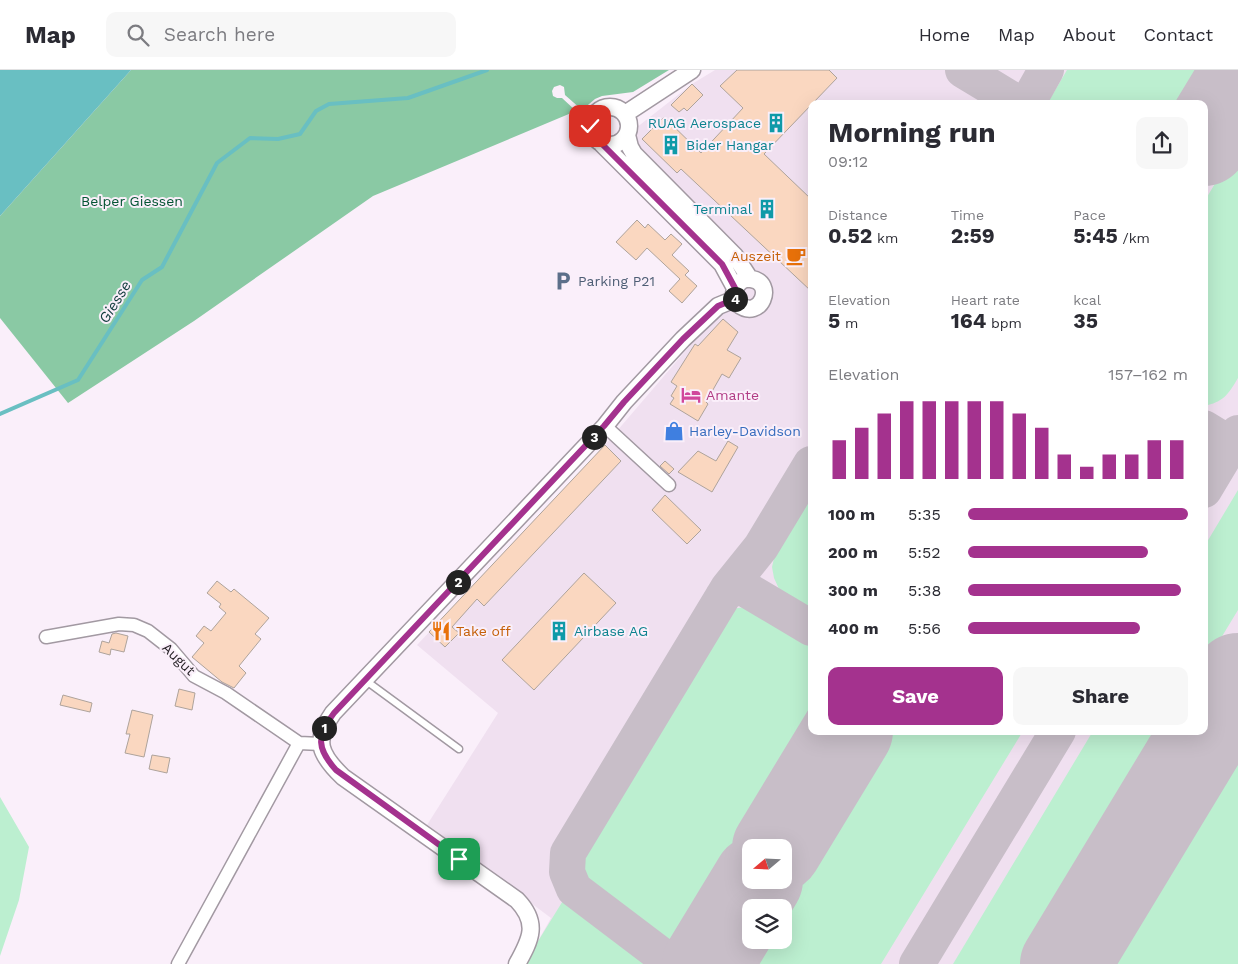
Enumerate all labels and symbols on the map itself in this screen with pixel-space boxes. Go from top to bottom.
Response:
pin [569,105,611,147]
building icon: RUAG Aerospace [765,112,787,134]
place label: RUAG Aerospace [648,115,761,131]
building icon: Bider Hangar [660,134,682,156]
place label: Bider Hangar [686,137,774,153]
park label: Belper Giessen [81,193,183,209]
building icon: Terminal [756,198,778,220]
place label: Terminal [693,201,753,217]
cafe icon: Auszeit [785,245,807,267]
place label: Auszeit [731,248,781,264]
parking icon: Parking P21 [552,270,574,292]
place label: Parking P21 [578,273,655,289]
water label: Giesse [95,277,135,327]
pin: 4 [722,286,748,312]
hotel icon: Amante [680,384,702,406]
place label: Amante [706,387,759,403]
shop icon: Harley-Davidson [663,420,685,442]
place label: Harley-Davidson [689,423,801,439]
pin: 3 [582,424,606,450]
pin: 2 [446,570,470,594]
restaurant icon: Take off [430,620,452,642]
building icon: Airbase AG [548,620,570,642]
place label: Take off [456,623,511,639]
place label: Airbase AG [574,623,648,639]
street label: Augut [159,639,199,679]
pin: 1 [312,716,336,740]
pin [438,838,480,880]
north arrow [742,839,792,889]

